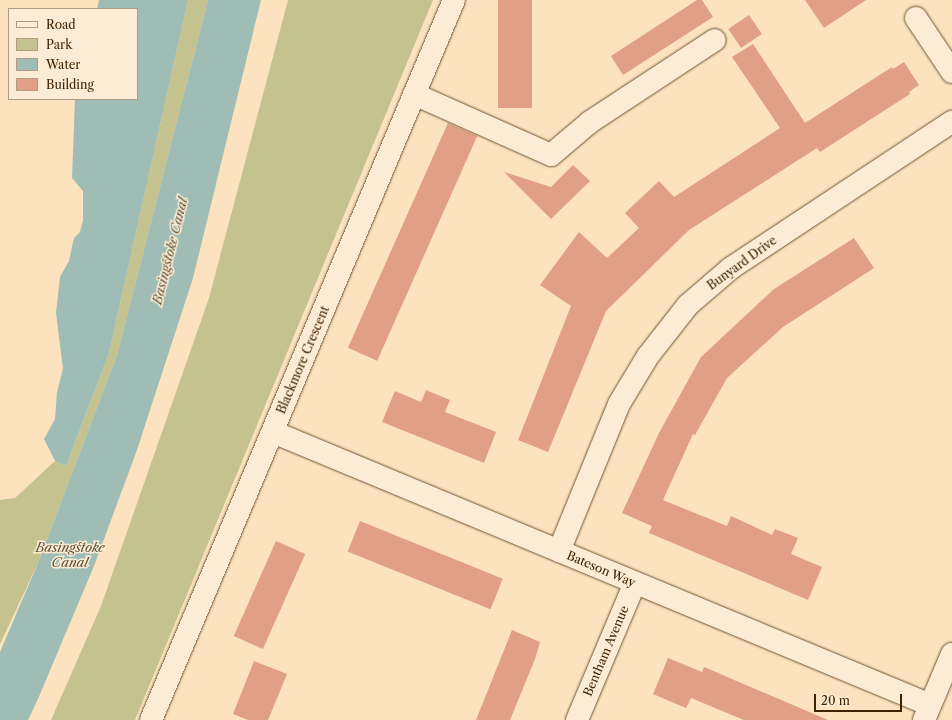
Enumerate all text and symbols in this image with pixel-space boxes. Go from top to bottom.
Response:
legend [8,8,138,100]
text: Road [46,17,76,32]
text: Park [46,37,72,52]
text: Water [46,57,80,72]
text: Building [46,77,94,92]
water label: Basingstoke Canal [149,196,191,306]
street label: Bunyard Drive [704,233,780,293]
street label: Blackmore Crescent [274,304,332,416]
water label: Basingstoke Canal [35,540,105,571]
street label: Bateson Way [564,548,638,590]
street label: Bentham Avenue [580,603,632,699]
scale bar [816,686,904,712]
text: 20 m [821,693,850,708]

